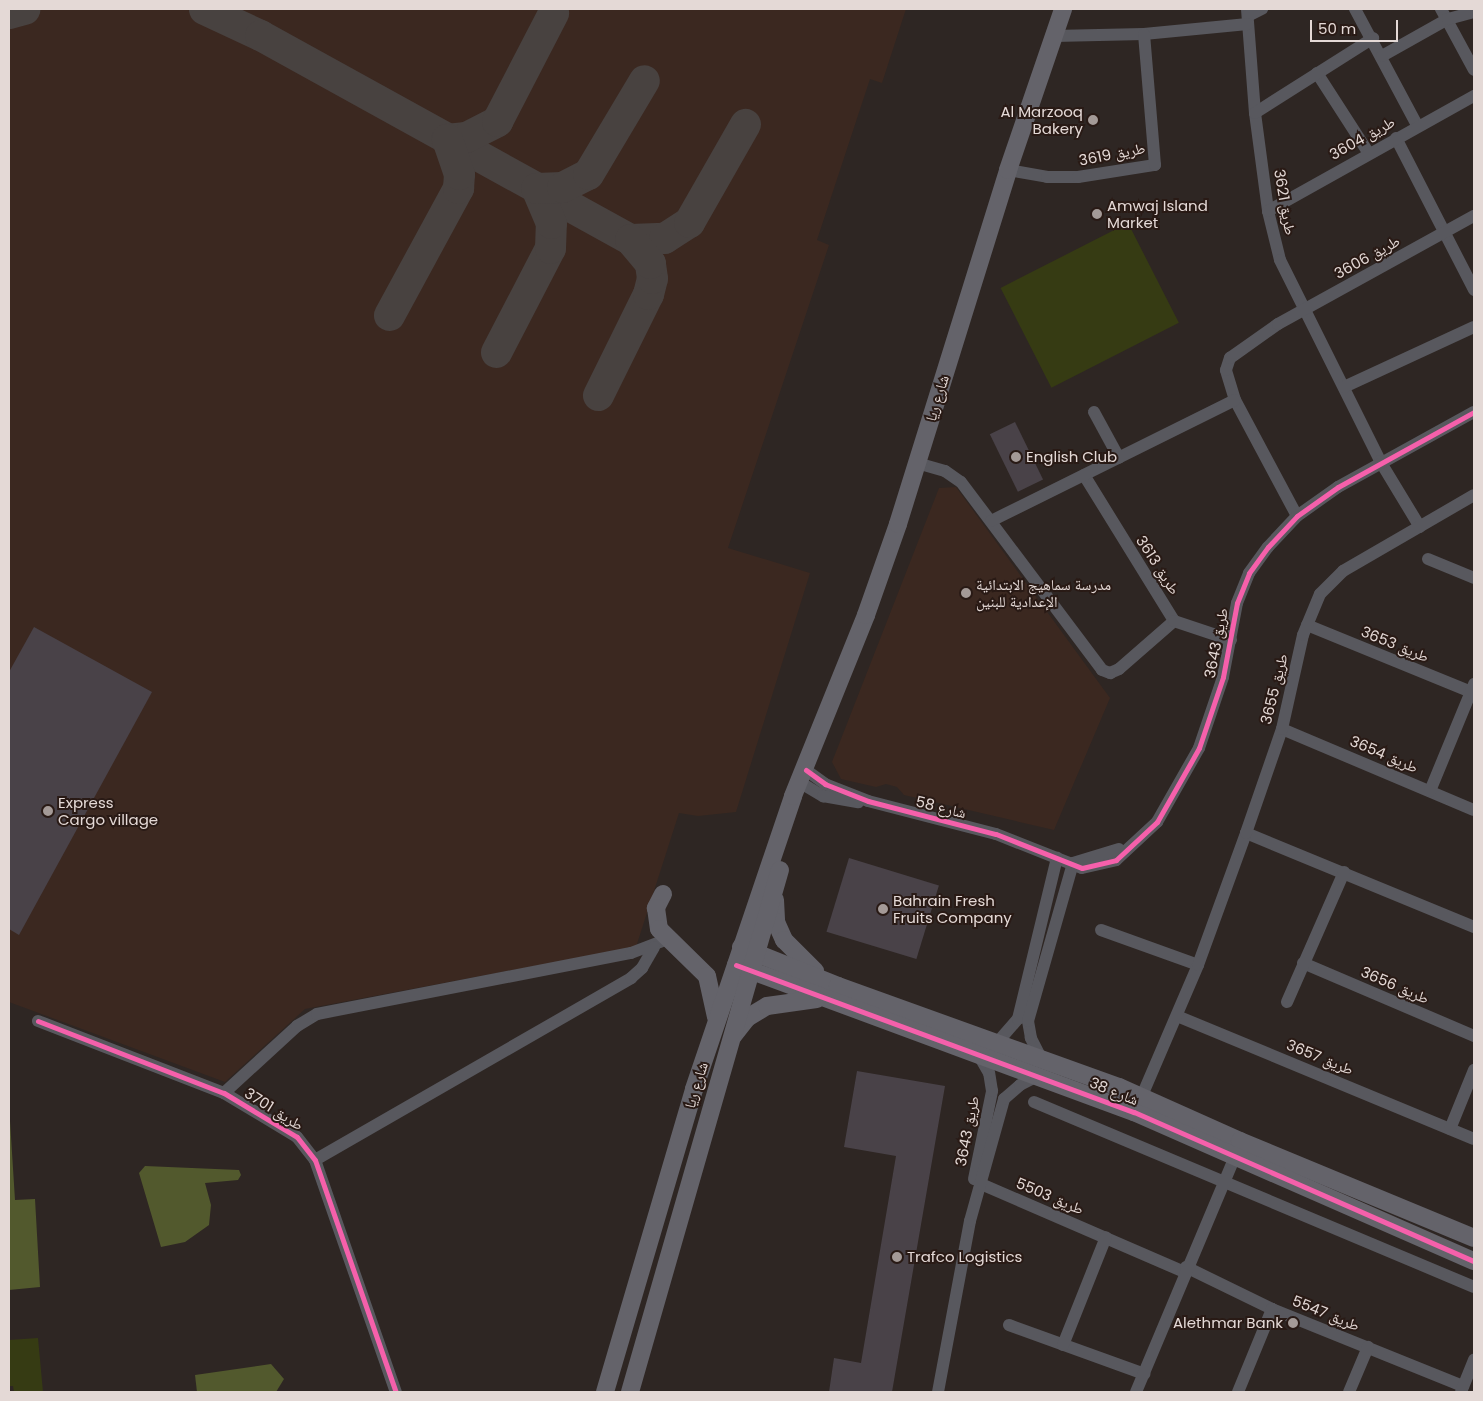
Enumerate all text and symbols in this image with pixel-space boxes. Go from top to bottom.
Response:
scale bar [1313,10,1400,42]
text: 50 m [1318,18,1356,39]
place label: Al Marzooq Bakery [1000,102,1083,137]
street label: طريق 3604 [1326,113,1398,163]
marker: Al Marzooq Bakery [1087,114,1099,126]
street label: طريق 3619 [1077,139,1147,169]
street label: طريق 3621 [1270,168,1300,236]
place label: Amwaj Island Market [1107,196,1208,231]
marker: Amwaj Island Market [1091,208,1103,220]
street label: طريق 3606 [1331,232,1403,282]
street label: شارع ريا [921,373,953,423]
place label: English Club [1026,448,1117,466]
marker: English Club [1010,451,1022,463]
street label: طريق 3613 [1132,532,1184,598]
place label: مدرسة سماهيج الابتدائية الإعدادية للبنين [976,575,1111,610]
marker: مدرسة سماهيج الابتدائية الإعدادية للبنين [960,587,972,599]
street label: طريق 3643 [1200,606,1232,680]
street label: طريق 3653 [1359,622,1431,666]
street label: طريق 3655 [1257,652,1291,726]
street label: طريق 3654 [1347,732,1421,776]
street label: شارع 58 [914,792,968,822]
place label: Express Cargo village [58,793,158,828]
marker: Express Cargo village [42,805,54,817]
place label: Bahrain Fresh Fruits Company [893,891,1012,926]
marker: Bahrain Fresh Fruits Company [877,903,889,915]
street label: طريق 3656 [1358,963,1432,1007]
street label: طريق 3657 [1284,1035,1356,1079]
street label: شارع ريا [680,1060,712,1110]
street label: شارع 38 [1087,1073,1141,1109]
street label: طريق 3701 [241,1084,307,1134]
street label: طريق 3643 [951,1094,983,1168]
street label: طريق 5503 [1013,1174,1087,1218]
place label: Trafco Logistics [907,1248,1022,1266]
marker: Trafco Logistics [891,1251,903,1263]
street label: طريق 5547 [1290,1291,1362,1335]
place label: Alethmar Bank [1173,1314,1283,1332]
marker: Alethmar Bank [1287,1317,1299,1329]

